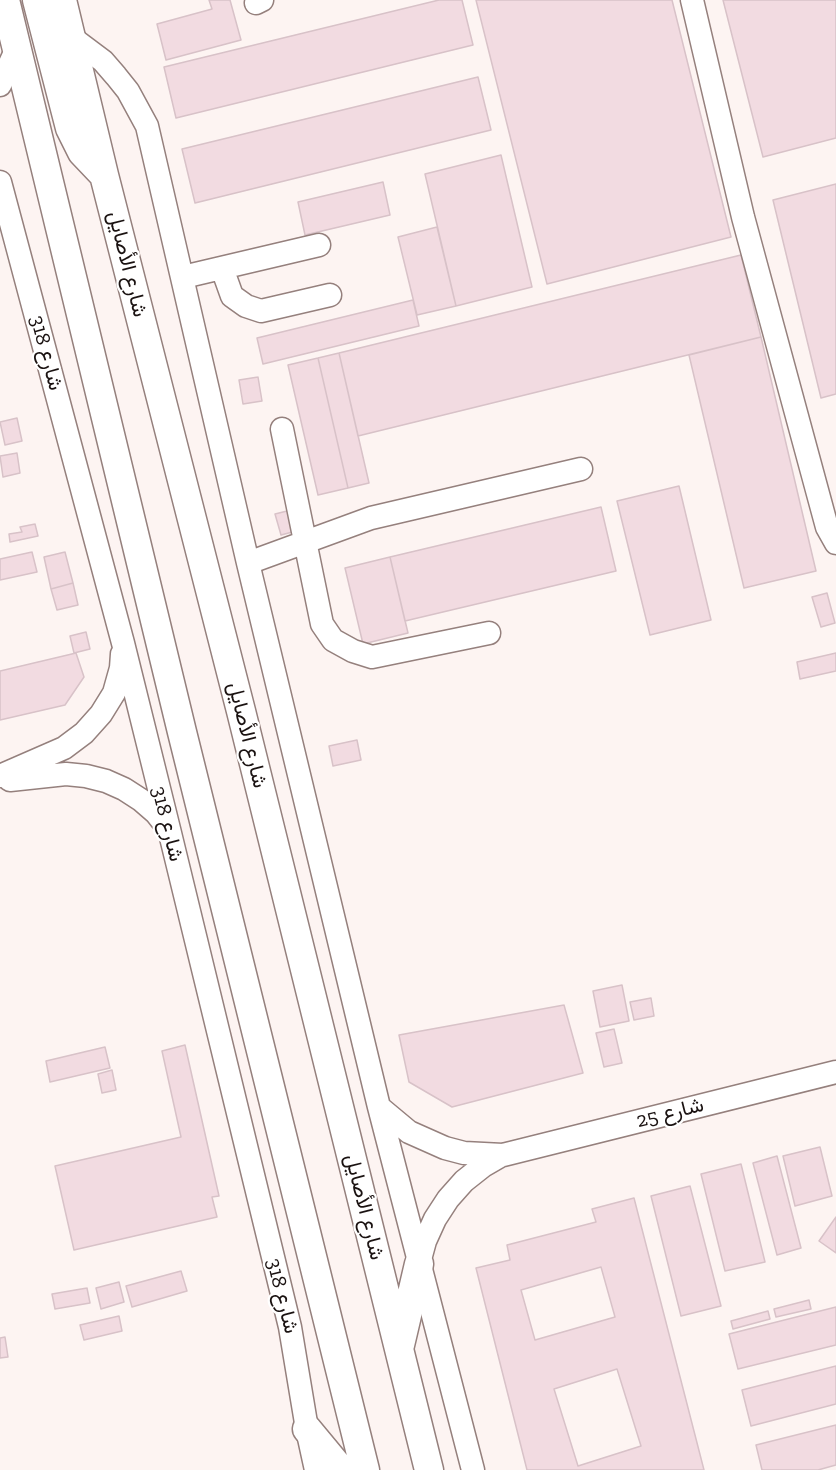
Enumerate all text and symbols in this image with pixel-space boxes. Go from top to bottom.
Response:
street label: شارع الأصايل [102,208,152,320]
street label: شارع 318 [24,313,68,393]
street label: شارع الأصايل [222,679,272,791]
street label: شارع 318 [146,784,188,864]
street label: شارع 25 [634,1092,706,1134]
street label: شارع الأصايل [339,1151,389,1263]
street label: شارع 318 [261,1256,303,1336]

